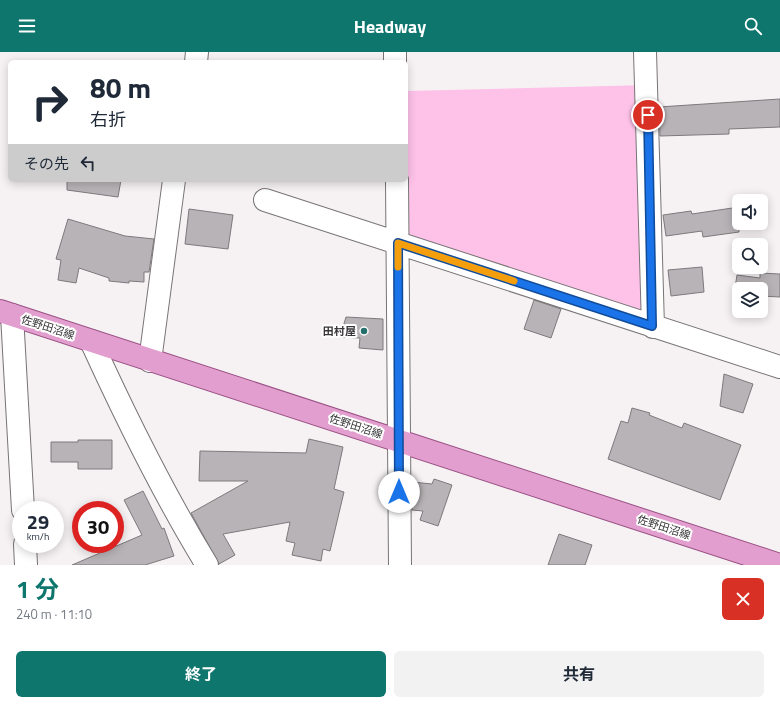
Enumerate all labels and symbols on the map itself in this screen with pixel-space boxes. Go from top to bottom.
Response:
pin [631,98,665,132]
street label: 佐野田沼線 [19,311,77,343]
place label: 田村屋 [323,323,356,339]
marker: 田村屋 [359,326,369,336]
street label: 佐野田沼線 [327,410,385,442]
position arrow [378,471,420,513]
speed limit sign: 30 [72,501,124,553]
street label: 佐野田沼線 [635,511,693,543]

